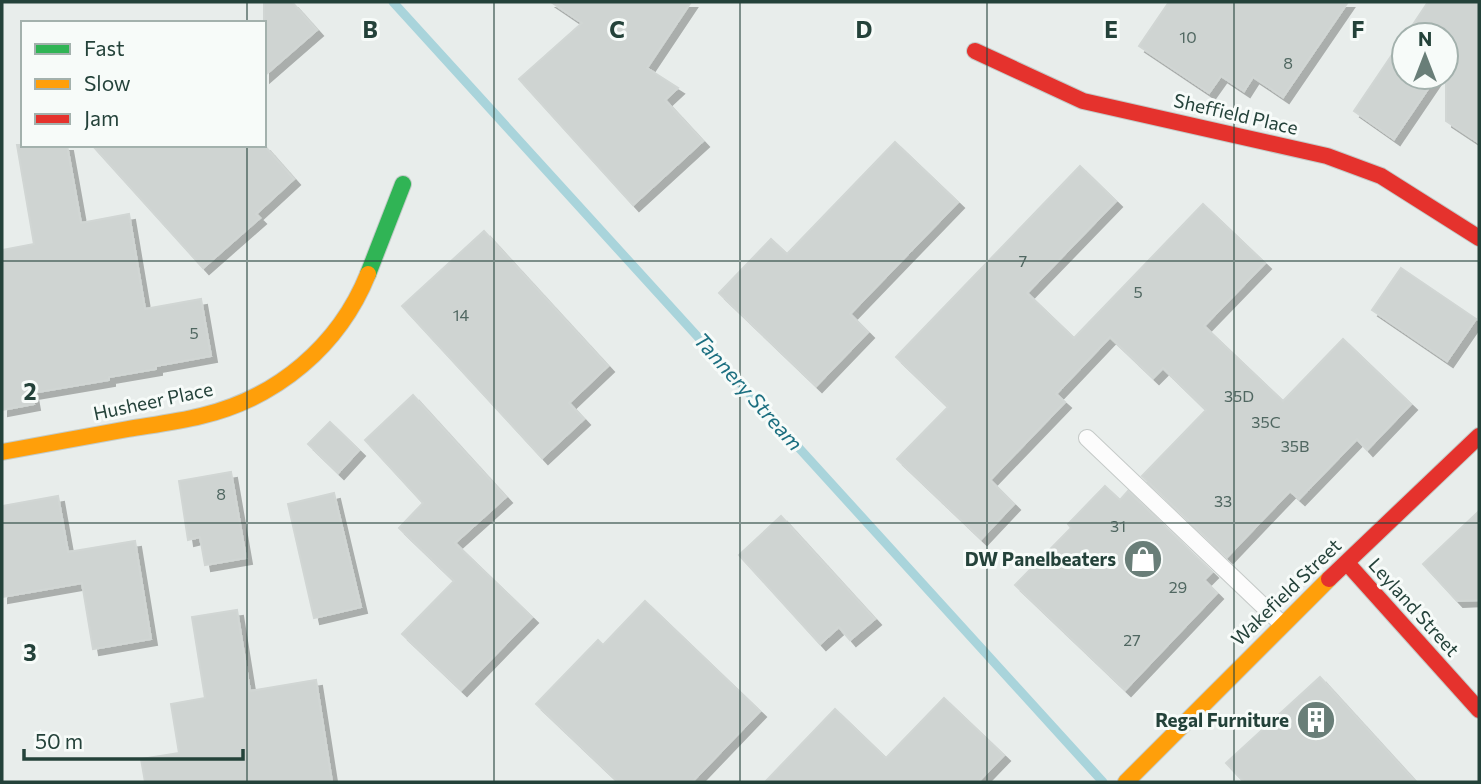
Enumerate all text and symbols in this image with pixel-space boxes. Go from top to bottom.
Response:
text: B [362,15,378,43]
text: C [609,15,625,43]
text: D [856,15,873,43]
text: E [1104,15,1118,43]
text: F [1351,15,1365,43]
legend [21,21,266,147]
north arrow [1390,21,1460,91]
house number: 10 [1179,27,1197,46]
text: N [1418,27,1432,50]
text: Fast [84,35,125,60]
house number: 8 [1283,53,1293,72]
text: Slow [84,70,131,95]
street label: Sheffield Place [1172,88,1301,139]
text: Jam [84,105,119,130]
house number: 7 [1019,251,1027,270]
house number: 5 [1133,282,1143,301]
house number: 14 [453,305,470,324]
house number: 5 [189,323,199,342]
water label: Tannery Stream [690,327,809,455]
text: 2 [23,377,37,405]
street label: Husheer Place [91,377,215,424]
house number: 35D [1224,386,1254,405]
house number: 35C [1251,412,1281,431]
house number: 35B [1281,436,1309,455]
house number: 8 [216,484,226,503]
house number: 33 [1214,491,1232,510]
house number: 31 [1110,516,1126,535]
street label: Wakefield Street [1226,533,1345,650]
shop icon: DW Panelbeaters [1122,538,1164,580]
place label: DW Panelbeaters [965,547,1116,570]
street label: Leyland Street [1364,553,1465,661]
house number: 29 [1169,577,1187,596]
house number: 27 [1123,630,1141,649]
text: 3 [23,638,37,666]
building icon: Regal Furniture [1295,699,1337,741]
place label: Regal Furniture [1155,708,1289,731]
scale bar [24,718,243,762]
text: 50 m [35,728,83,753]

